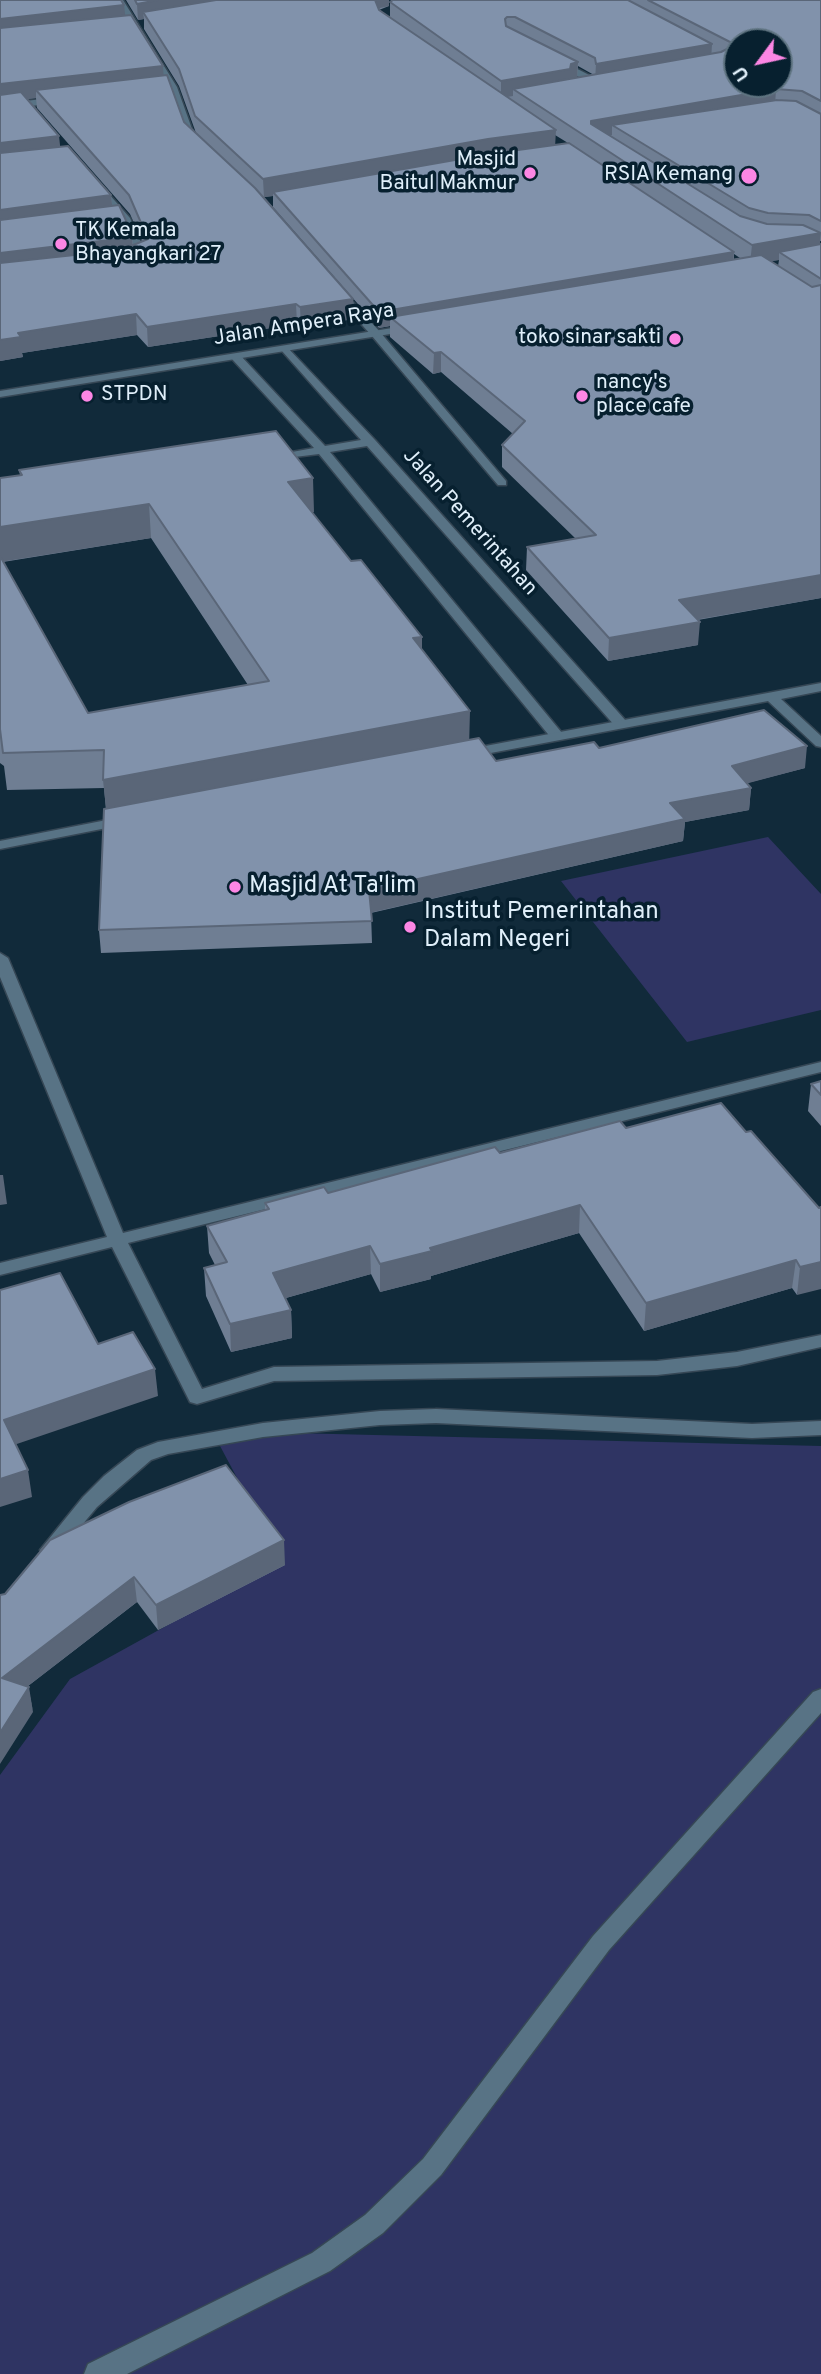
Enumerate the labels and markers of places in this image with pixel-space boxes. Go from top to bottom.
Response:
place label: Masjid Baitul Makmur [379,148,516,198]
place label: RSIA Kemang [604,163,733,189]
marker: Masjid Baitul Makmur [522,165,538,181]
marker: RSIA Kemang [739,166,759,186]
place label: TK Kemala Bhayangkari 27 [75,219,222,269]
marker: TK Kemala Bhayangkari 27 [53,236,69,252]
place label: toko sinar sakti [518,326,661,352]
marker: toko sinar sakti [667,331,683,347]
place label: nancy's place cafe [596,371,691,421]
place label: STPDN [101,383,168,409]
marker: STPDN [79,388,95,404]
marker: nancy's place cafe [574,388,590,404]
place label: Masjid At Ta'lim [249,873,416,901]
marker: Masjid At Ta'lim [227,879,243,895]
place label: Institut Pemerintahan Dalam Negeri [424,899,659,955]
marker: Institut Pemerintahan Dalam Negeri [402,919,418,935]

